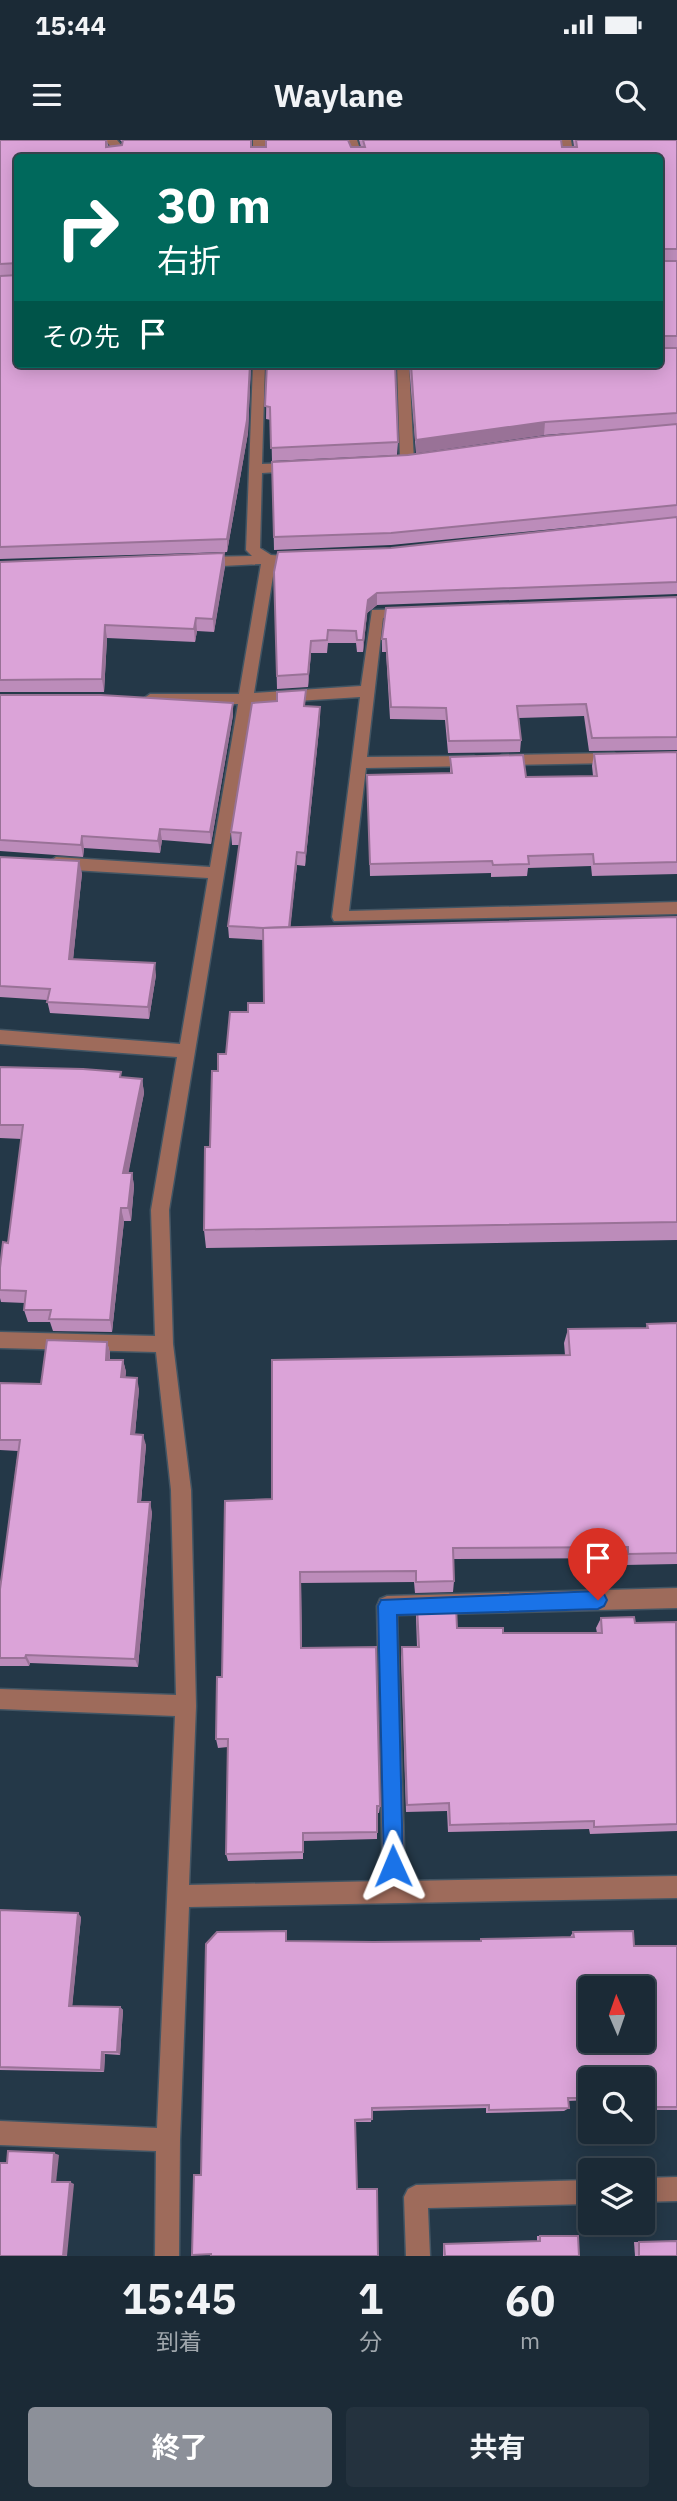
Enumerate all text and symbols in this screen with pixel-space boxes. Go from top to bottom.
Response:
text: 15:44 [35,8,106,42]
text: Waylane [273,74,404,116]
icon: menu [28,76,66,114]
icon: search [611,76,649,114]
text: 30 m [157,173,271,236]
icon: right [42,182,133,273]
text: 右折 [157,239,221,281]
icon: arrive [134,315,172,353]
text: その先 [42,319,120,353]
pin [568,1528,628,1600]
icon: arrive [579,1539,617,1577]
position arrow [356,1829,430,1903]
north arrow [578,1976,654,2053]
map controls [578,1976,655,2235]
button: search [578,2067,655,2144]
button: layers [578,2158,655,2235]
text: 15:45 [122,2271,236,2326]
text: 1 [358,2271,383,2326]
text: 60 [505,2273,555,2328]
text: m [520,2325,540,2355]
text: 到着 [156,2326,202,2356]
text: 分 [359,2326,382,2356]
button: 終了 [28,2407,332,2487]
button: 共有 [346,2407,649,2487]

